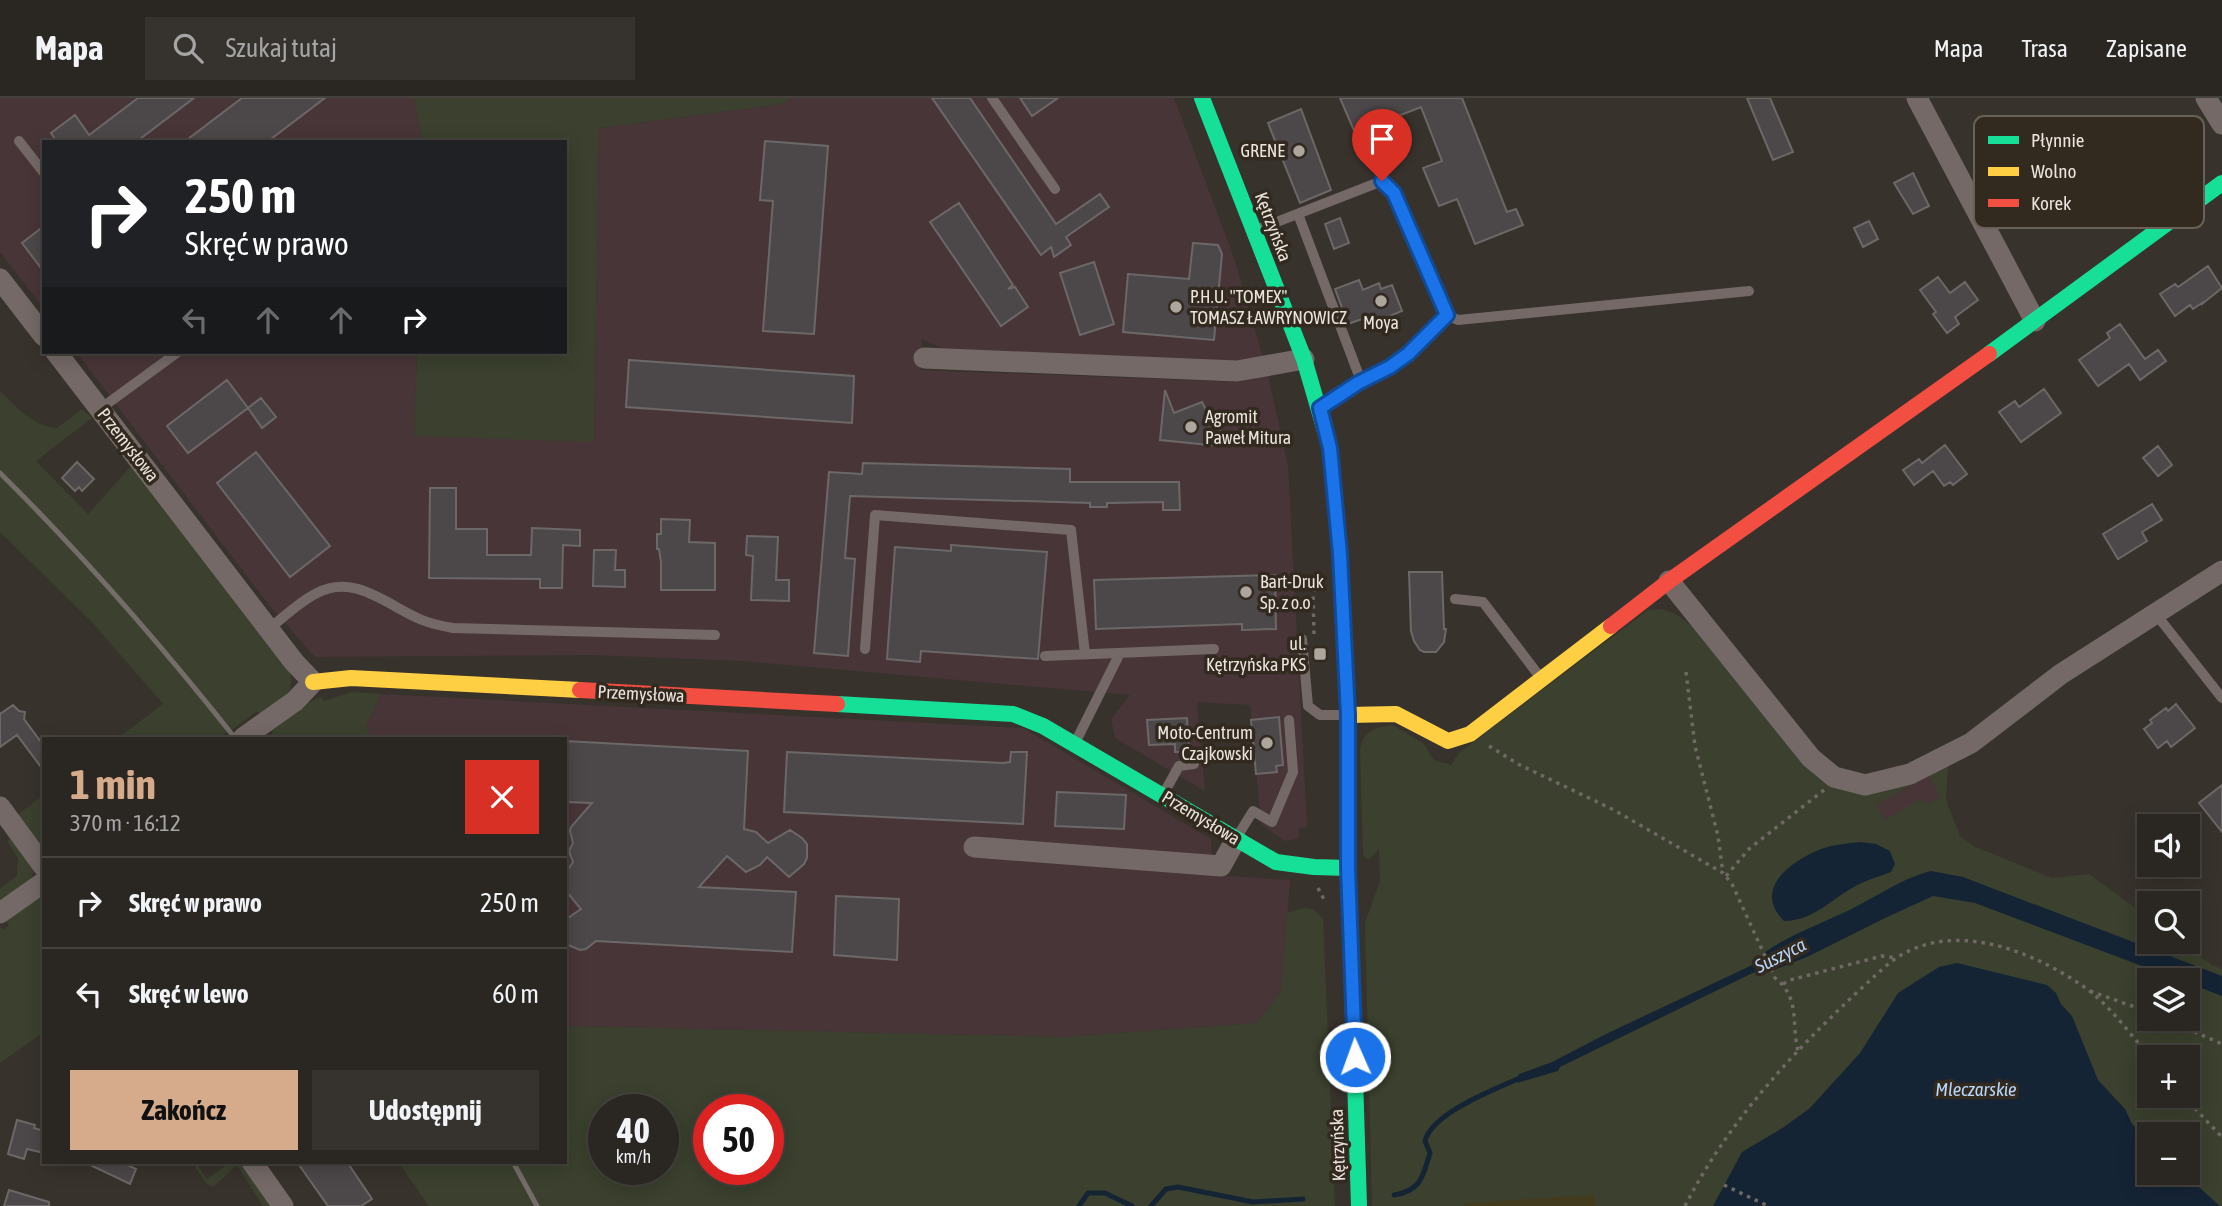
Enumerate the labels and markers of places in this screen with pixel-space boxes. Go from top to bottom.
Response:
pin [1352,109,1412,181]
place label: GRENE [1241,140,1285,161]
marker: GRENE [1291,143,1307,159]
place label: P.H.U. "TOMEX" TOMASZ ŁAWRYNOWICZ [1190,286,1347,328]
marker: Moya [1373,293,1389,309]
marker: P.H.U. "TOMEX" TOMASZ ŁAWRYNOWICZ [1168,299,1184,315]
place label: Moya [1363,312,1399,333]
place label: Agromit Paweł Mitura [1205,406,1291,448]
marker: Agromit Paweł Mitura [1183,419,1199,435]
place label: Bart-Druk Sp. z o.o [1260,571,1324,613]
marker: Bart-Druk Sp. z o.o [1238,584,1254,600]
place label: ul. Kętrzyńska PKS [1206,633,1306,675]
marker: ul. Kętrzyńska PKS [1312,646,1328,662]
place label: Moto-Centrum Czajkowski [1157,722,1253,764]
marker: Moto-Centrum Czajkowski [1259,735,1275,751]

